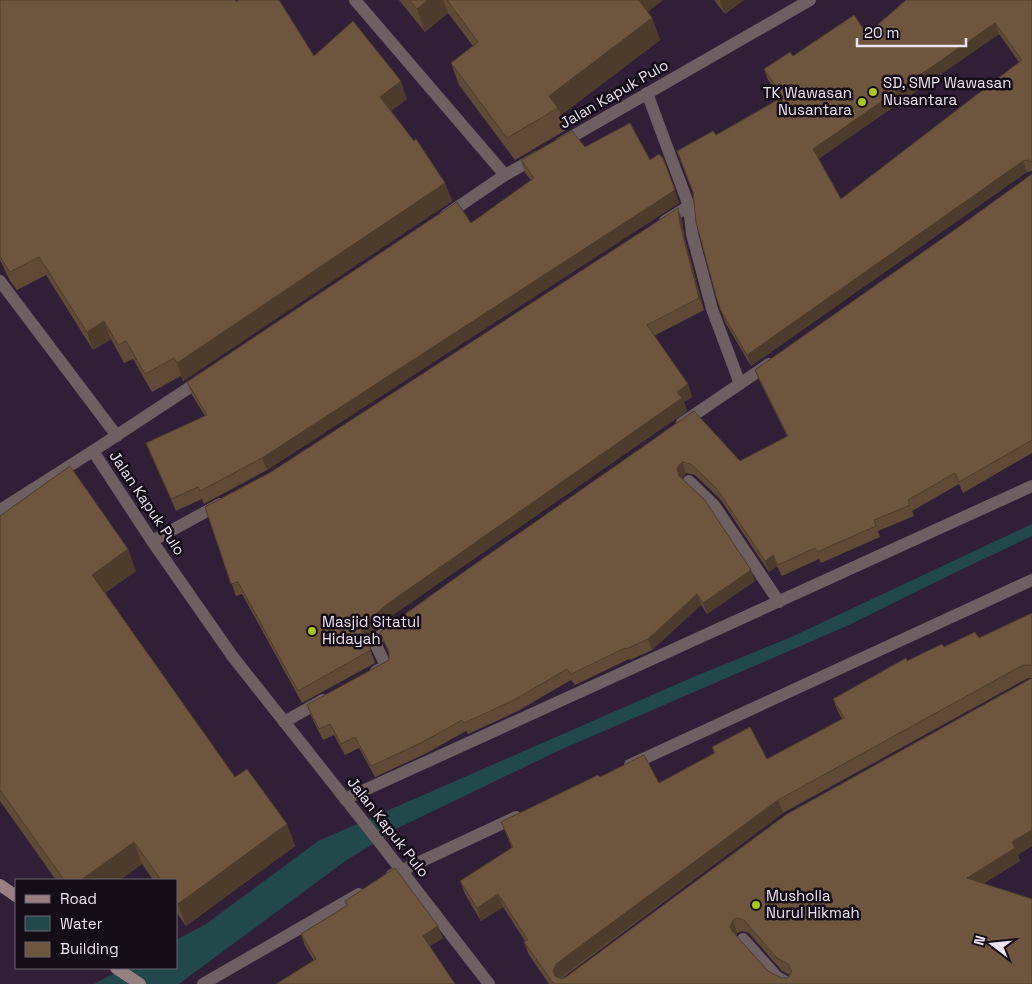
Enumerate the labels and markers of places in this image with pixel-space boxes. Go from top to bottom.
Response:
place label: SD, SMP Wawasan Nusantara [883,73,1011,109]
place label: TK Wawasan Nusantara [763,83,852,119]
marker: SD, SMP Wawasan Nusantara [867,86,879,98]
marker: TK Wawasan Nusantara [856,96,868,108]
place label: Masjid Sitatul Hidayah [322,612,420,648]
marker: Masjid Sitatul Hidayah [306,625,318,637]
place label: Musholla Nurul Hikmah [766,886,860,922]
marker: Musholla Nurul Hikmah [750,899,762,911]

